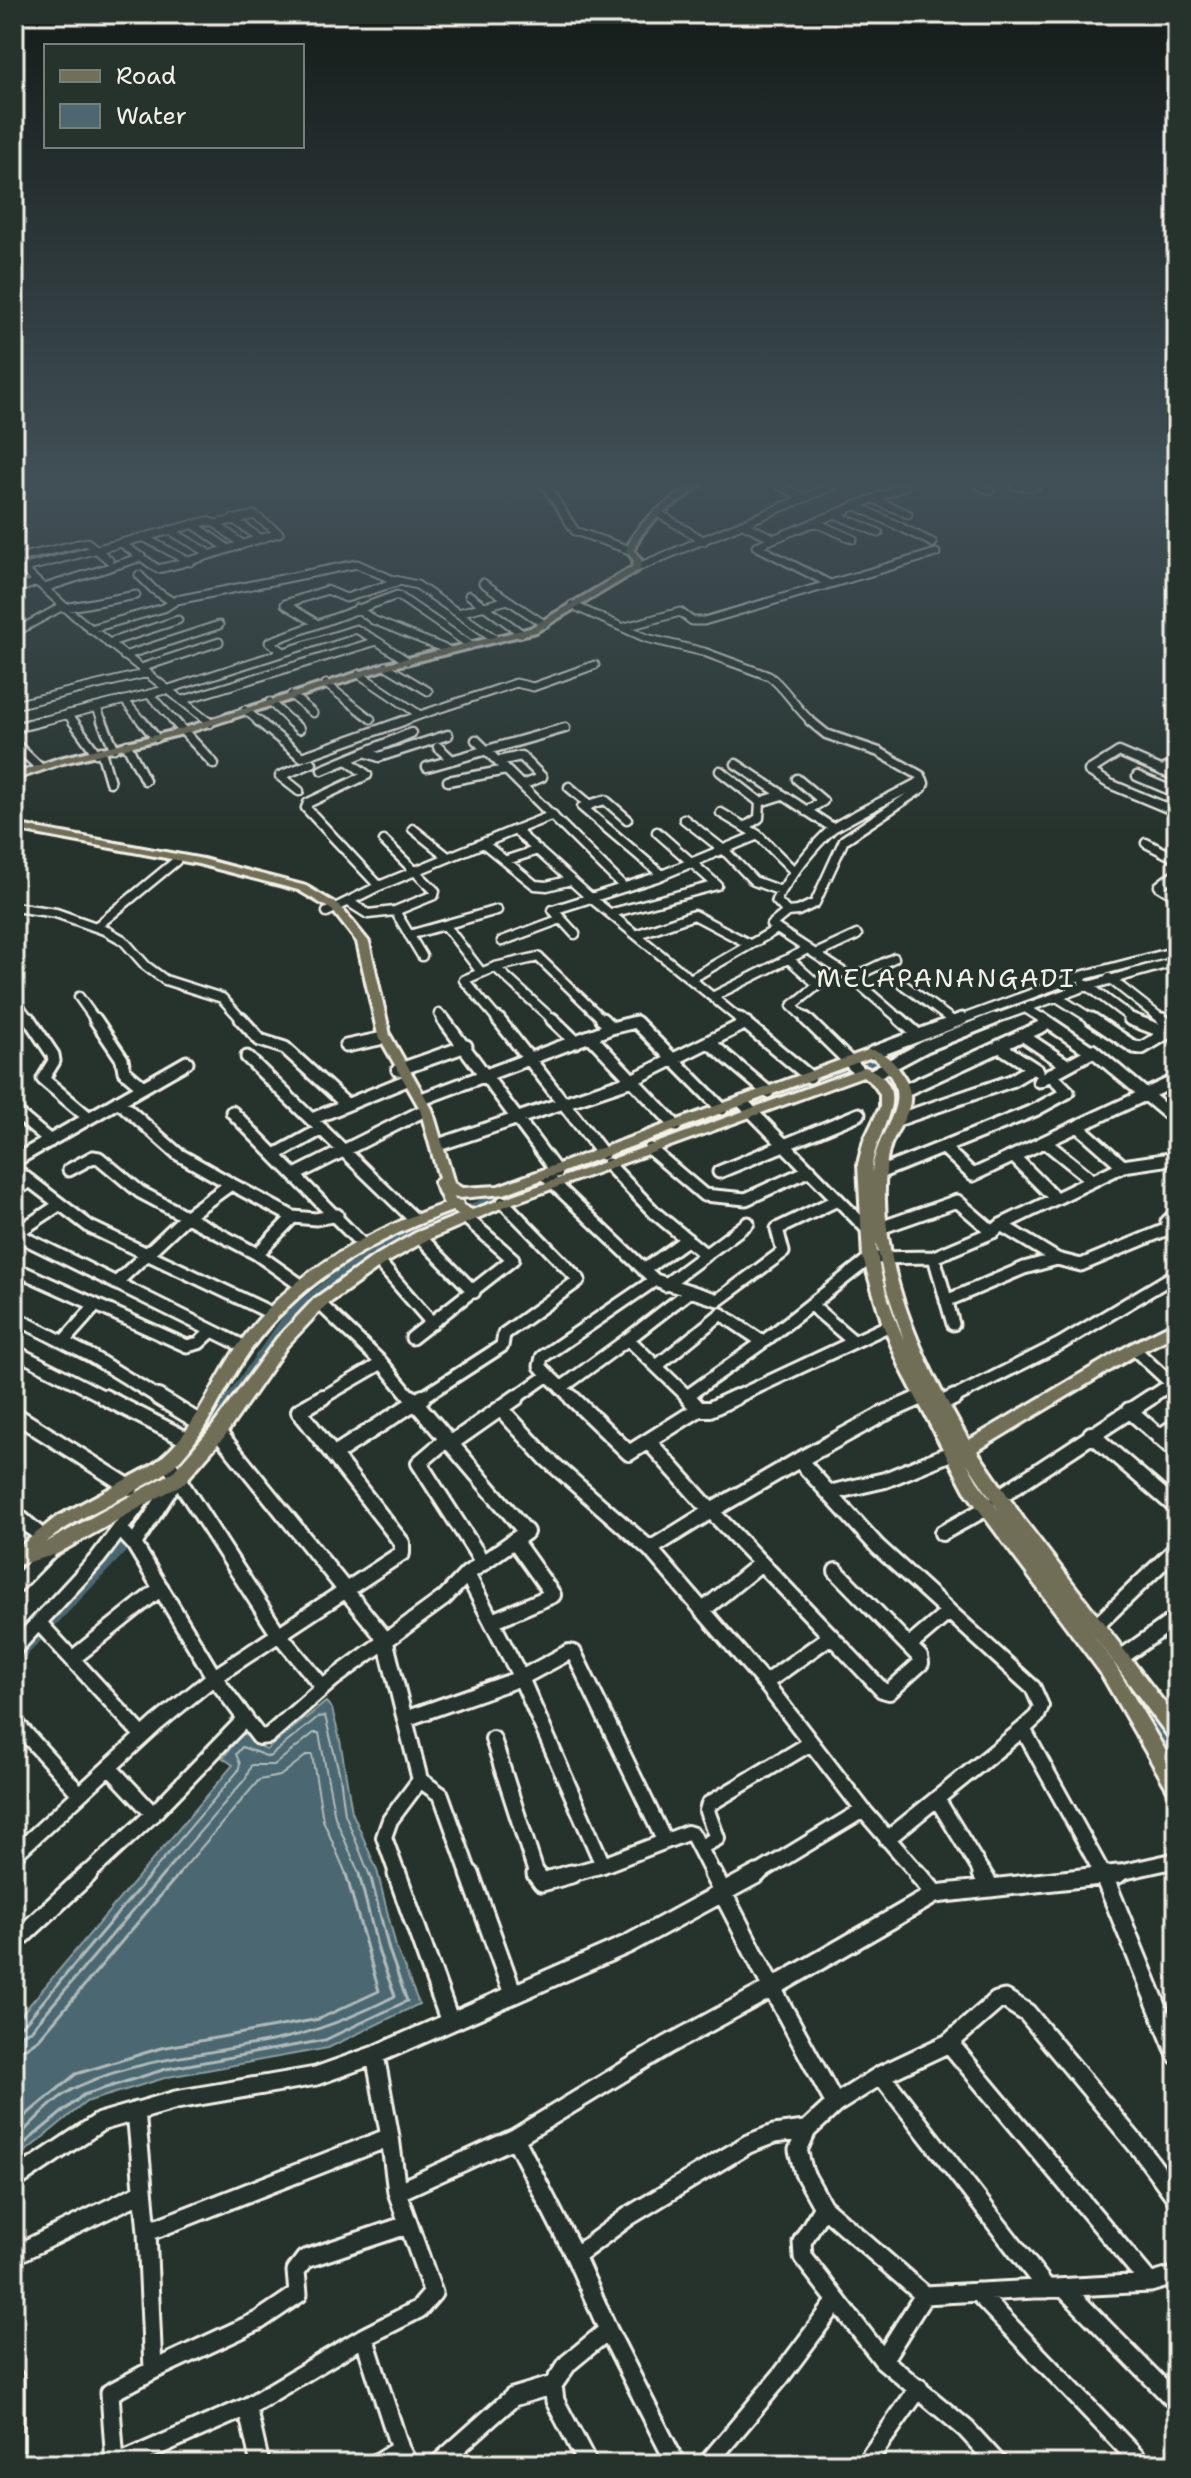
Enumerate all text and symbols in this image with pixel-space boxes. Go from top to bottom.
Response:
legend [44,44,304,148]
text: Road [116,60,176,92]
text: Water [116,100,187,132]
district label: MELAPANANGADI [816,960,1076,995]

